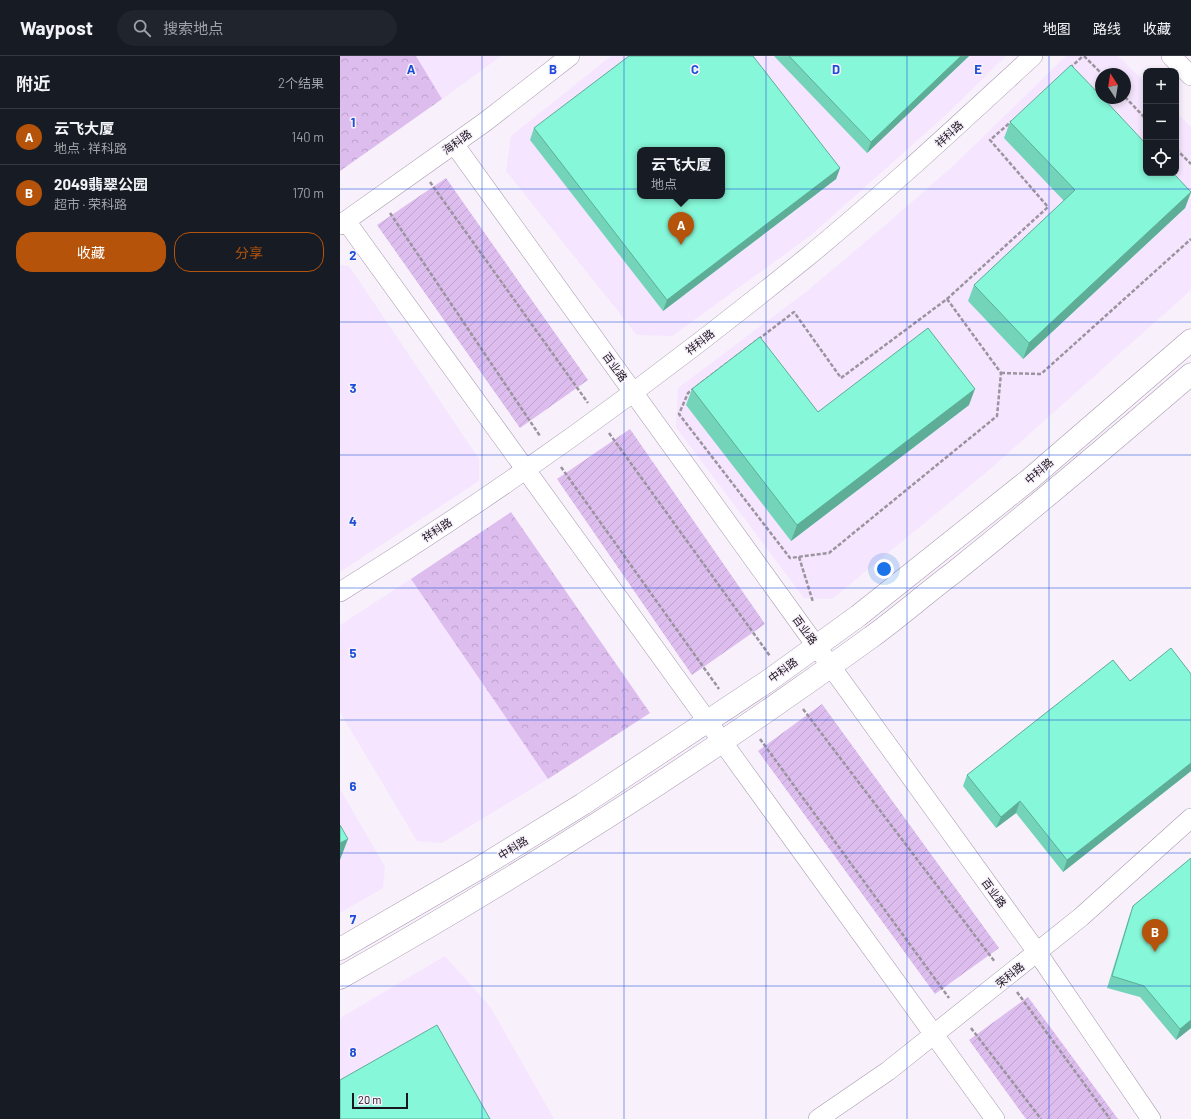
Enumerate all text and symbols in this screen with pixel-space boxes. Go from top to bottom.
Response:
search box [117,10,397,46]
text: Waypost [20,16,93,39]
icon: search [131,17,153,39]
text: 搜索地点 [163,19,223,37]
text: 地图 [1043,20,1071,37]
text: 路线 [1093,20,1121,37]
text: 收藏 [1143,20,1171,37]
text: A [407,61,416,77]
text: B [549,61,557,77]
text: C [691,61,699,77]
text: D [832,61,840,77]
text: E [974,61,982,77]
north arrow [1095,68,1131,104]
map controls [1143,68,1179,176]
button: + [1143,68,1179,104]
text: 附近 [16,73,50,93]
text: 2个结果 [278,75,324,91]
button: − [1143,104,1179,140]
text: 1 [351,114,355,130]
street label: 祥科路 [932,118,965,149]
text: 云飞大厦 [54,119,114,137]
street label: 海科路 [440,127,474,157]
text: A [25,129,33,145]
text: 140 m [292,129,324,145]
text: 地点 · 祥科路 [54,140,127,156]
button: locate [1143,140,1179,176]
popup [637,147,725,199]
text: 云飞大厦 [651,155,711,173]
text: 2049翡翠公园 [54,175,148,193]
text: 地点 [651,176,677,192]
text: B [25,185,33,201]
text: 170 m [293,185,324,201]
text: 超市 · 荣科路 [54,196,127,212]
pin: A [668,212,694,245]
button: 收藏 [16,232,166,272]
button: 分享 [174,232,324,272]
text: 2 [349,247,357,263]
street label: 祥科路 [683,326,717,357]
street label: 百业路 [600,350,630,384]
text: 3 [349,380,357,396]
street label: 中科路 [1022,455,1055,486]
text: 4 [349,513,357,529]
street label: 祥科路 [419,515,454,544]
your location [874,559,894,579]
street label: 百业路 [790,613,820,647]
text: 5 [349,645,357,661]
street label: 中科路 [766,655,800,685]
text: 6 [350,778,357,794]
street label: 中科路 [495,833,530,862]
street label: 百业路 [979,876,1009,910]
text: 7 [350,911,357,927]
pin: B [1142,919,1168,952]
street label: 荣科路 [993,959,1027,990]
text: 8 [349,1044,357,1060]
scale bar [352,1091,408,1110]
text: 20 m [358,1093,381,1106]

